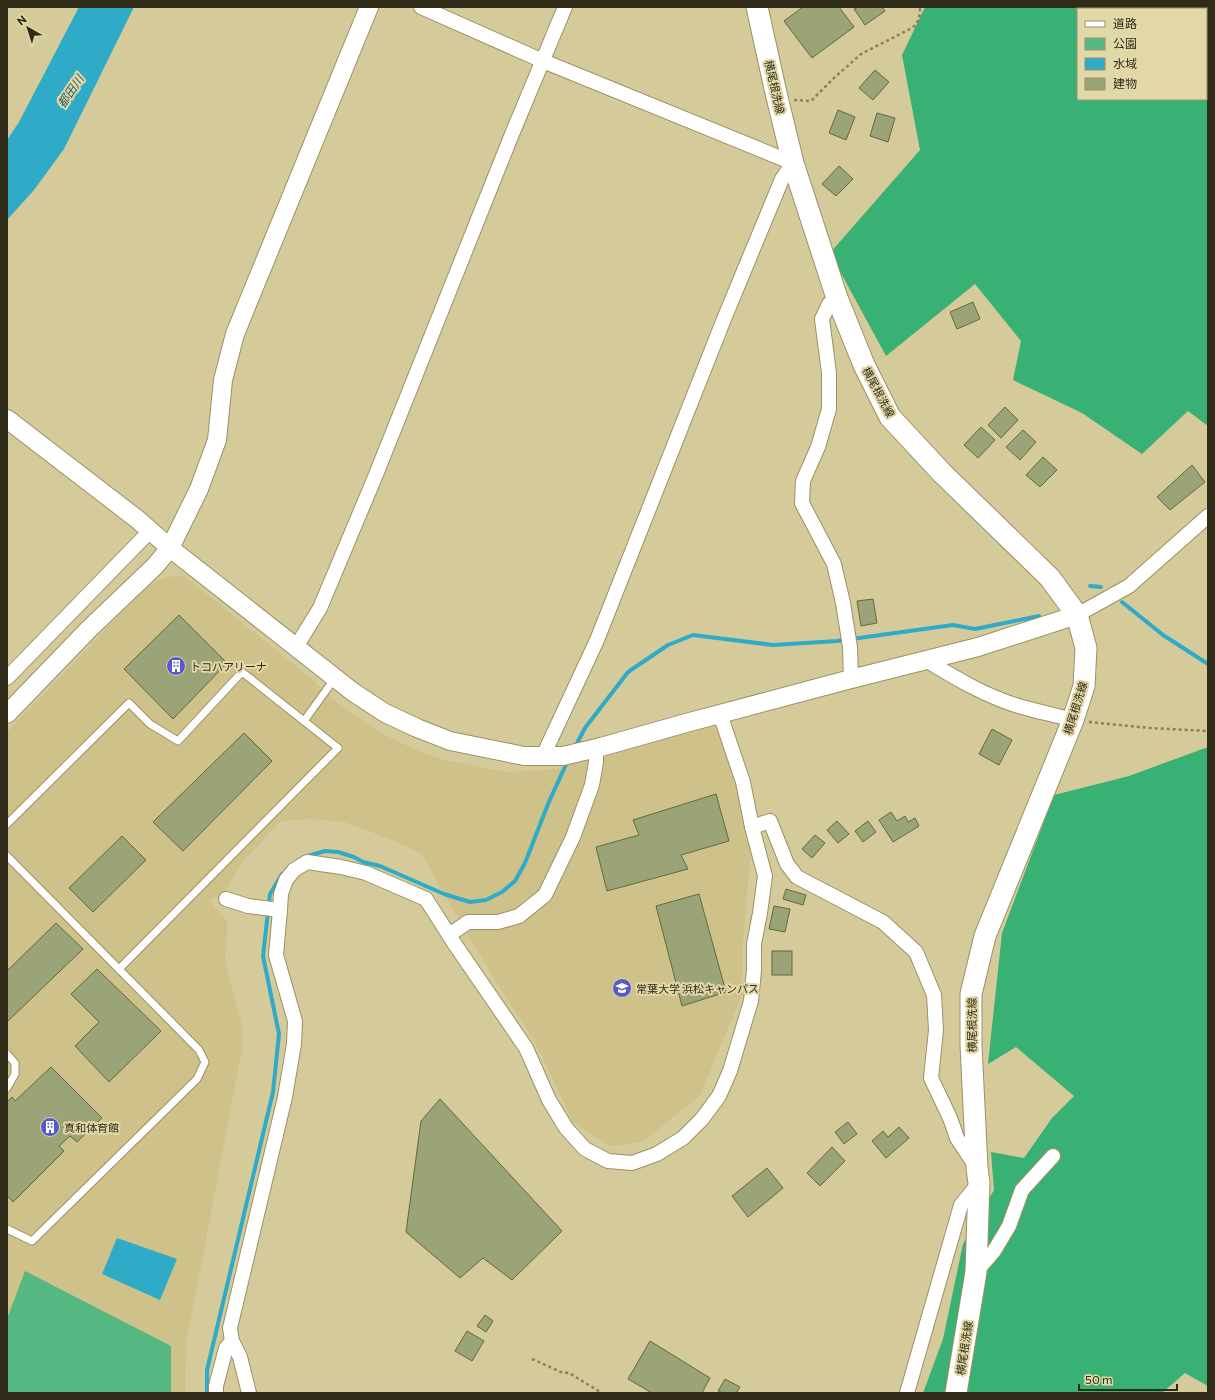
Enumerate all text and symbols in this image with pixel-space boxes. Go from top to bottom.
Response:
north arrow [8,8,48,48]
legend [1077,8,1207,100]
text: N [14,12,29,27]
text: 道路 [1113,16,1137,30]
text: 公園 [1113,36,1137,50]
text: 水域 [1113,56,1137,70]
street label: 横尾根洗線 [762,59,788,115]
water label: 都田川 [54,71,87,110]
text: 建物 [1113,76,1137,90]
street label: 横尾根洗線 [860,365,898,419]
building icon: トコハアリーナ [165,655,187,677]
place label: トコハアリーナ [190,660,267,673]
street label: 横尾根洗線 [1061,680,1089,736]
school or university icon: 常葉大学 浜松キャンパス [611,977,633,999]
place label: 常葉大学 浜松キャンパス [636,982,759,995]
street label: 横尾根洗線 [965,998,978,1053]
building icon: 真和体育館 [39,1116,61,1138]
place label: 真和体育館 [64,1121,119,1134]
street label: 横尾根洗線 [953,1320,975,1376]
scale bar [1079,1366,1177,1392]
text: 50 m [1085,1372,1113,1386]

